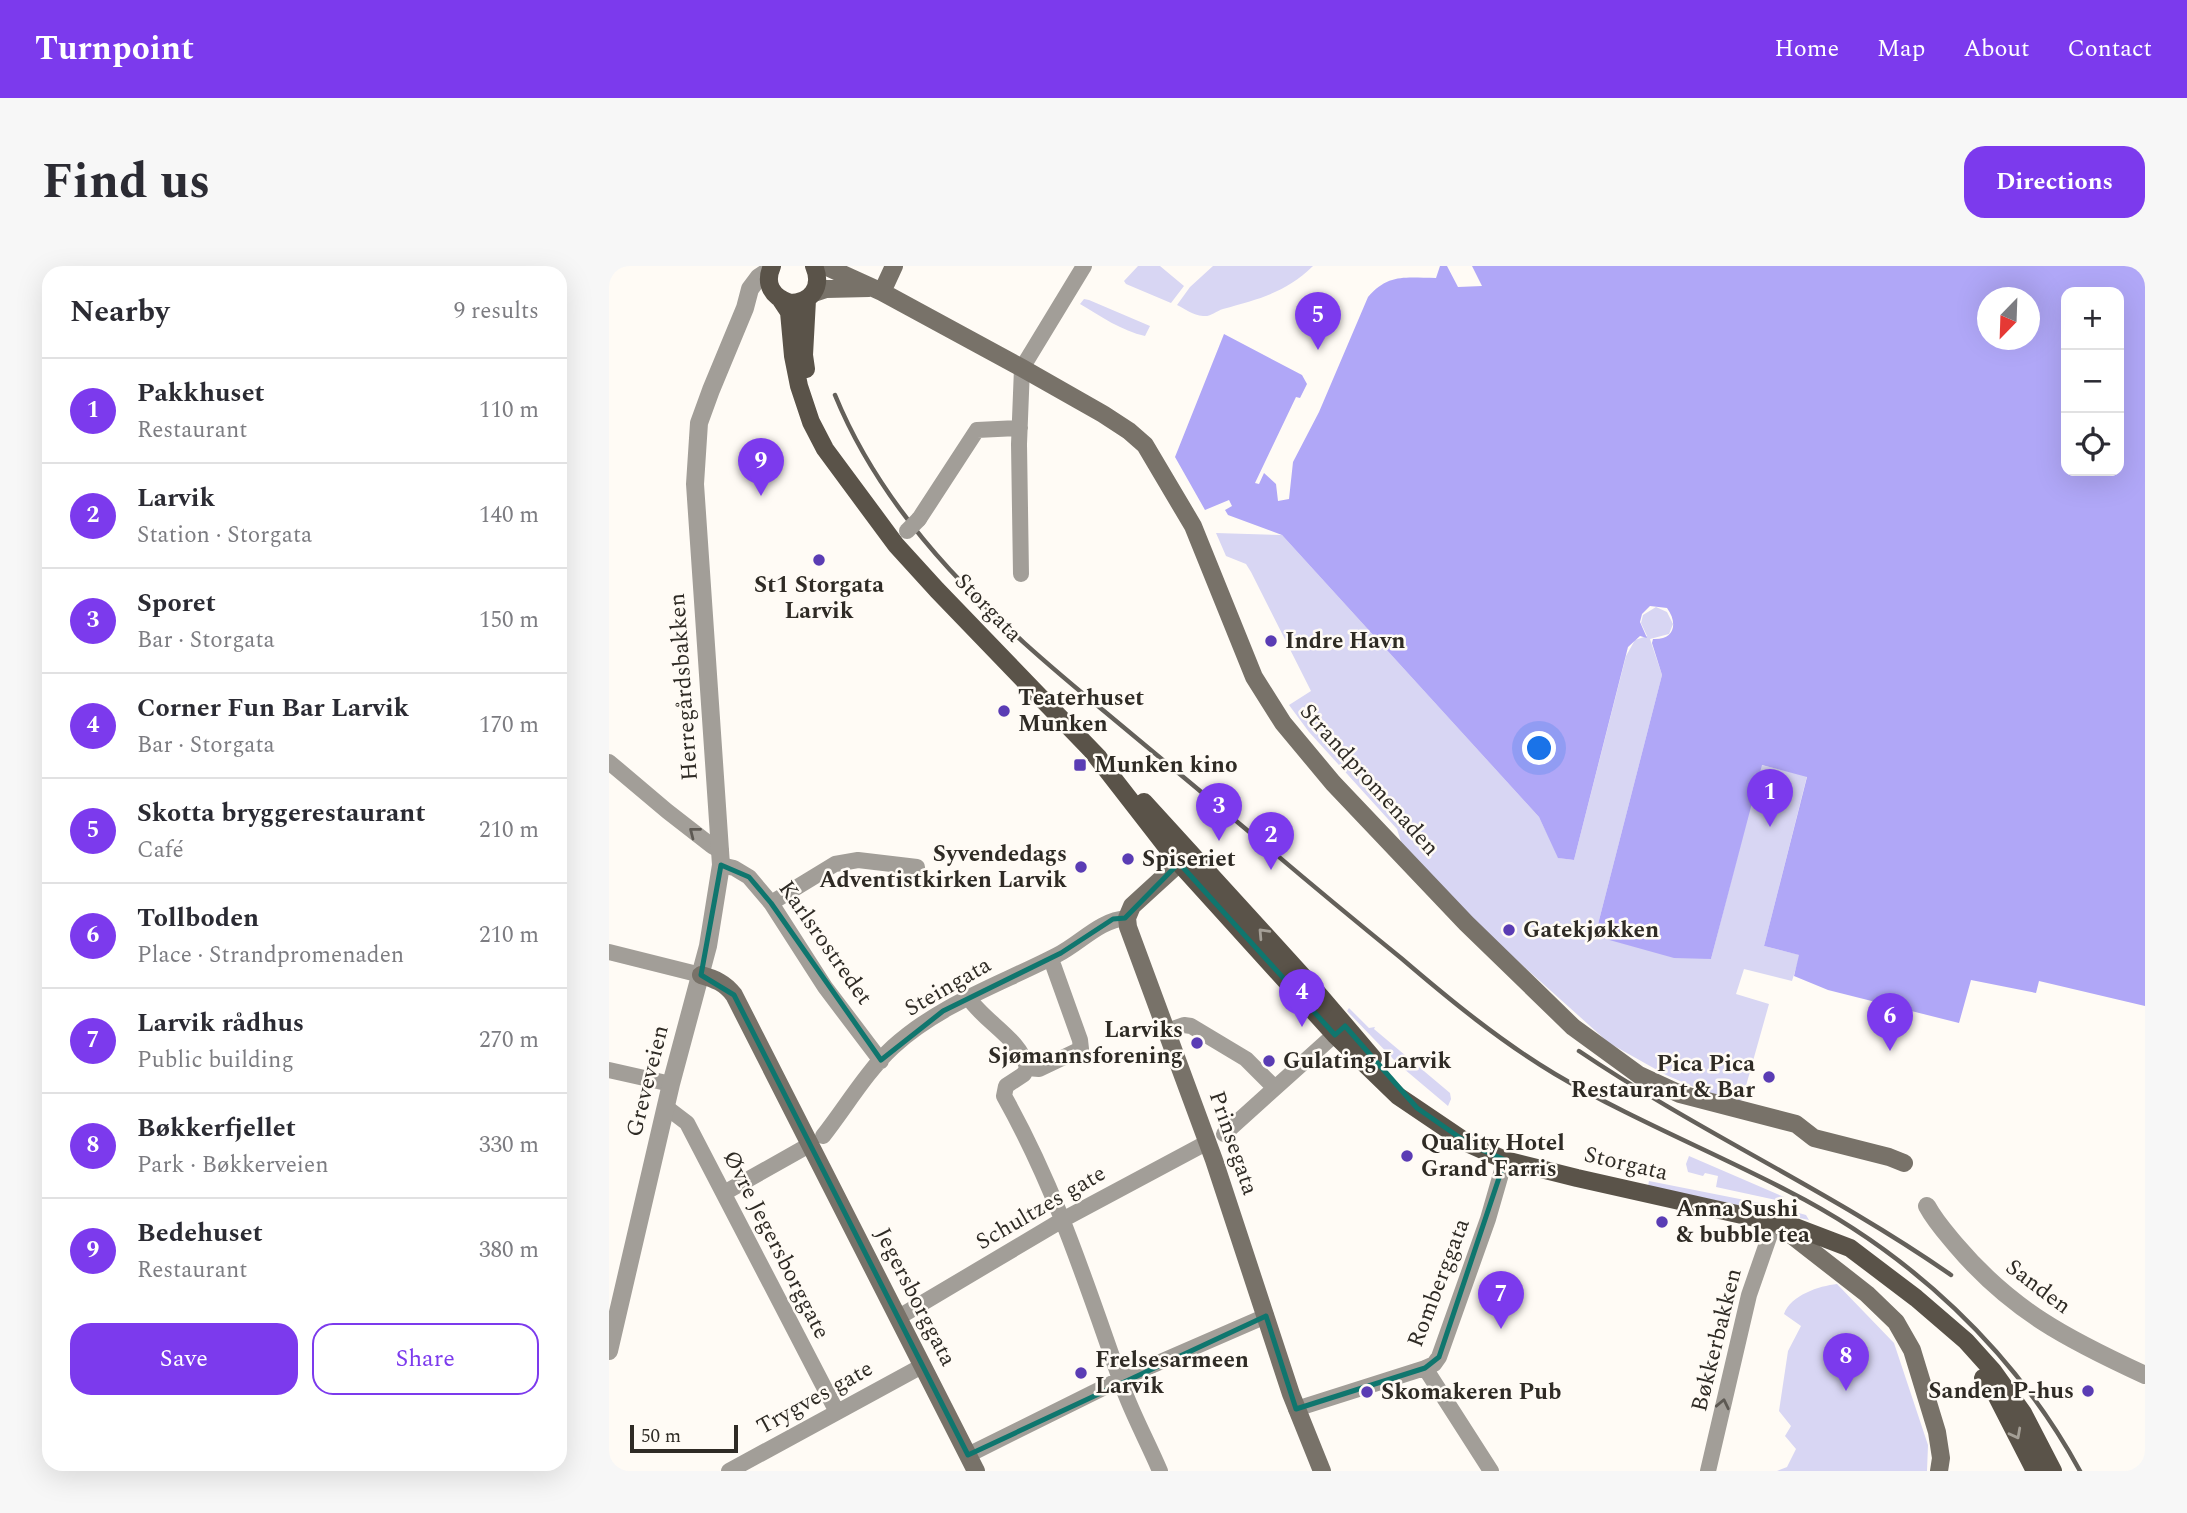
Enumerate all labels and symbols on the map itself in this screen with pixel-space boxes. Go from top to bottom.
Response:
north arrow [1977,287,2040,350]
pin: 5 [1295,292,1341,350]
pin: 9 [738,438,784,496]
marker: St1 Storgata Larvik [811,552,827,568]
street label: Storgata [946,565,1030,651]
place label: St1 Storgata Larvik [754,568,884,629]
street label: Herregårdsbakken [660,592,708,782]
place label: Indre Havn [1285,624,1405,659]
marker: Indre Havn [1263,633,1279,649]
place label: Teaterhuset Munken [1018,681,1144,742]
street label: Strandpromenaden [1291,696,1447,864]
marker: Teaterhuset Munken [996,703,1012,719]
your location [1522,731,1556,765]
place label: Munken kino [1094,748,1238,783]
marker: Munken kino [1072,757,1088,773]
pin: 1 [1747,769,1793,827]
pin: 3 [1196,783,1242,841]
pin: 2 [1248,812,1294,870]
one-way arrow [689,828,702,840]
place label: Syvendedags Adventistkirken Larvik [819,837,1067,898]
place label: Spiseriet [1142,842,1236,877]
marker: Spiseriet [1120,851,1136,867]
marker: Syvendedags Adventistkirken Larvik [1073,859,1089,875]
street label: Karlsrostredet [769,873,881,1013]
place label: Gatekjøkken [1523,913,1659,948]
marker: Gatekjøkken [1501,922,1517,938]
one-way arrow [1258,928,1271,941]
street label: Steingata [898,948,998,1026]
pin: 4 [1279,969,1325,1027]
pin: 6 [1867,993,1913,1051]
place label: Larviks Sjømannsforening [988,1013,1183,1074]
street label: Greveveien [617,1021,679,1141]
marker: Larviks Sjømannsforening [1189,1035,1205,1051]
place label: Gulating Larvik [1283,1044,1451,1079]
place label: Pica Pica Restaurant & Bar [1571,1047,1755,1108]
marker: Gulating Larvik [1261,1053,1277,1069]
marker: Pica Pica Restaurant & Bar [1761,1069,1777,1085]
street label: Prinsegata [1199,1086,1267,1200]
place label: Quality Hotel Grand Farris [1421,1126,1565,1187]
street label: Storgata [1581,1137,1671,1191]
street label: Øvre Jegersborggate [713,1145,839,1345]
marker: Quality Hotel Grand Farris [1399,1148,1415,1164]
street label: Schultzes gate [969,1156,1113,1260]
place label: Anna Sushi & bubble tea [1676,1192,1810,1253]
street label: Romberggata [1398,1213,1480,1353]
marker: Anna Sushi & bubble tea [1654,1214,1670,1230]
street label: Jegersborggata [865,1222,965,1372]
street label: Sanden [1998,1251,2078,1323]
street label: Bøkkerbakken [1682,1265,1752,1415]
pin: 7 [1478,1271,1524,1329]
pin: 8 [1823,1333,1869,1391]
place label: Frelsesarmeen Larvik [1095,1343,1249,1404]
street label: Trygves gate [750,1352,880,1444]
marker: Frelsesarmeen Larvik [1073,1365,1089,1381]
place label: Sanden P-hus [1928,1374,2074,1409]
place label: Skomakeren Pub [1381,1375,1561,1410]
marker: Sanden P-hus [2080,1383,2096,1399]
marker: Skomakeren Pub [1359,1384,1375,1400]
one-way arrow [1715,1398,1729,1410]
scale bar [630,1422,739,1454]
one-way arrow [2008,1426,2021,1439]

